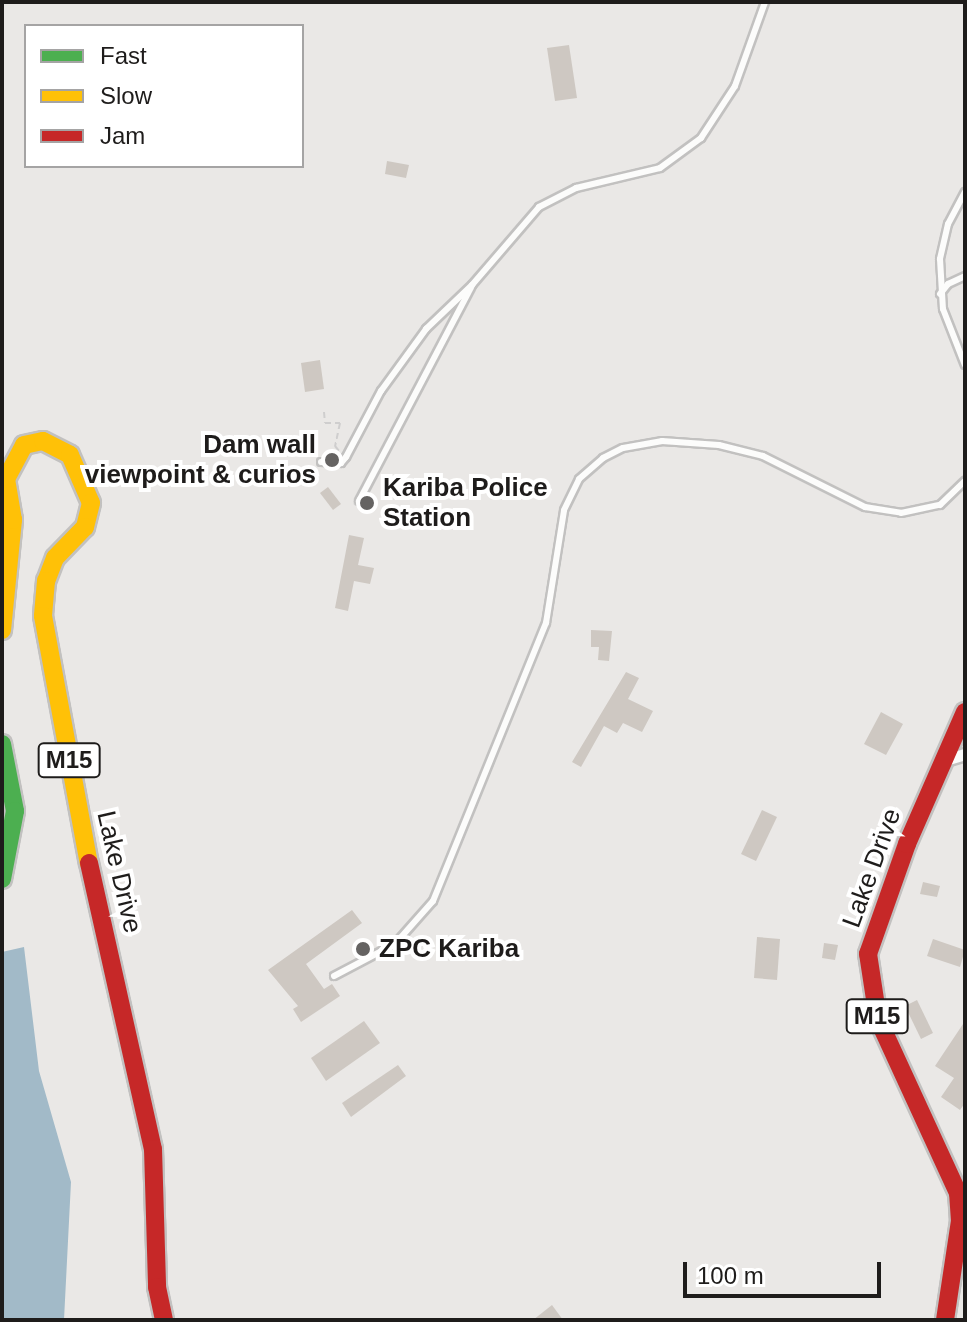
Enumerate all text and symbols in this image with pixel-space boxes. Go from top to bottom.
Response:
legend [24,24,304,168]
text: Fast [100,42,147,69]
text: Slow [100,82,152,109]
text: Jam [100,122,145,149]
place label: Dam wall viewpoint & curios [85,429,316,490]
marker: Dam wall viewpoint & curios [323,451,341,469]
place label: Kariba Police Station [383,472,548,534]
marker: Kariba Police Station [358,494,376,512]
road number: M15 [37,740,101,780]
street label: Lake Drive [836,804,908,932]
street label: Lake Drive [90,808,148,936]
place label: ZPC Kariba [379,933,519,965]
marker: ZPC Kariba [354,940,372,958]
road number: M15 [845,996,909,1036]
scale bar [687,1246,885,1296]
text: 100 m [697,1262,764,1289]

